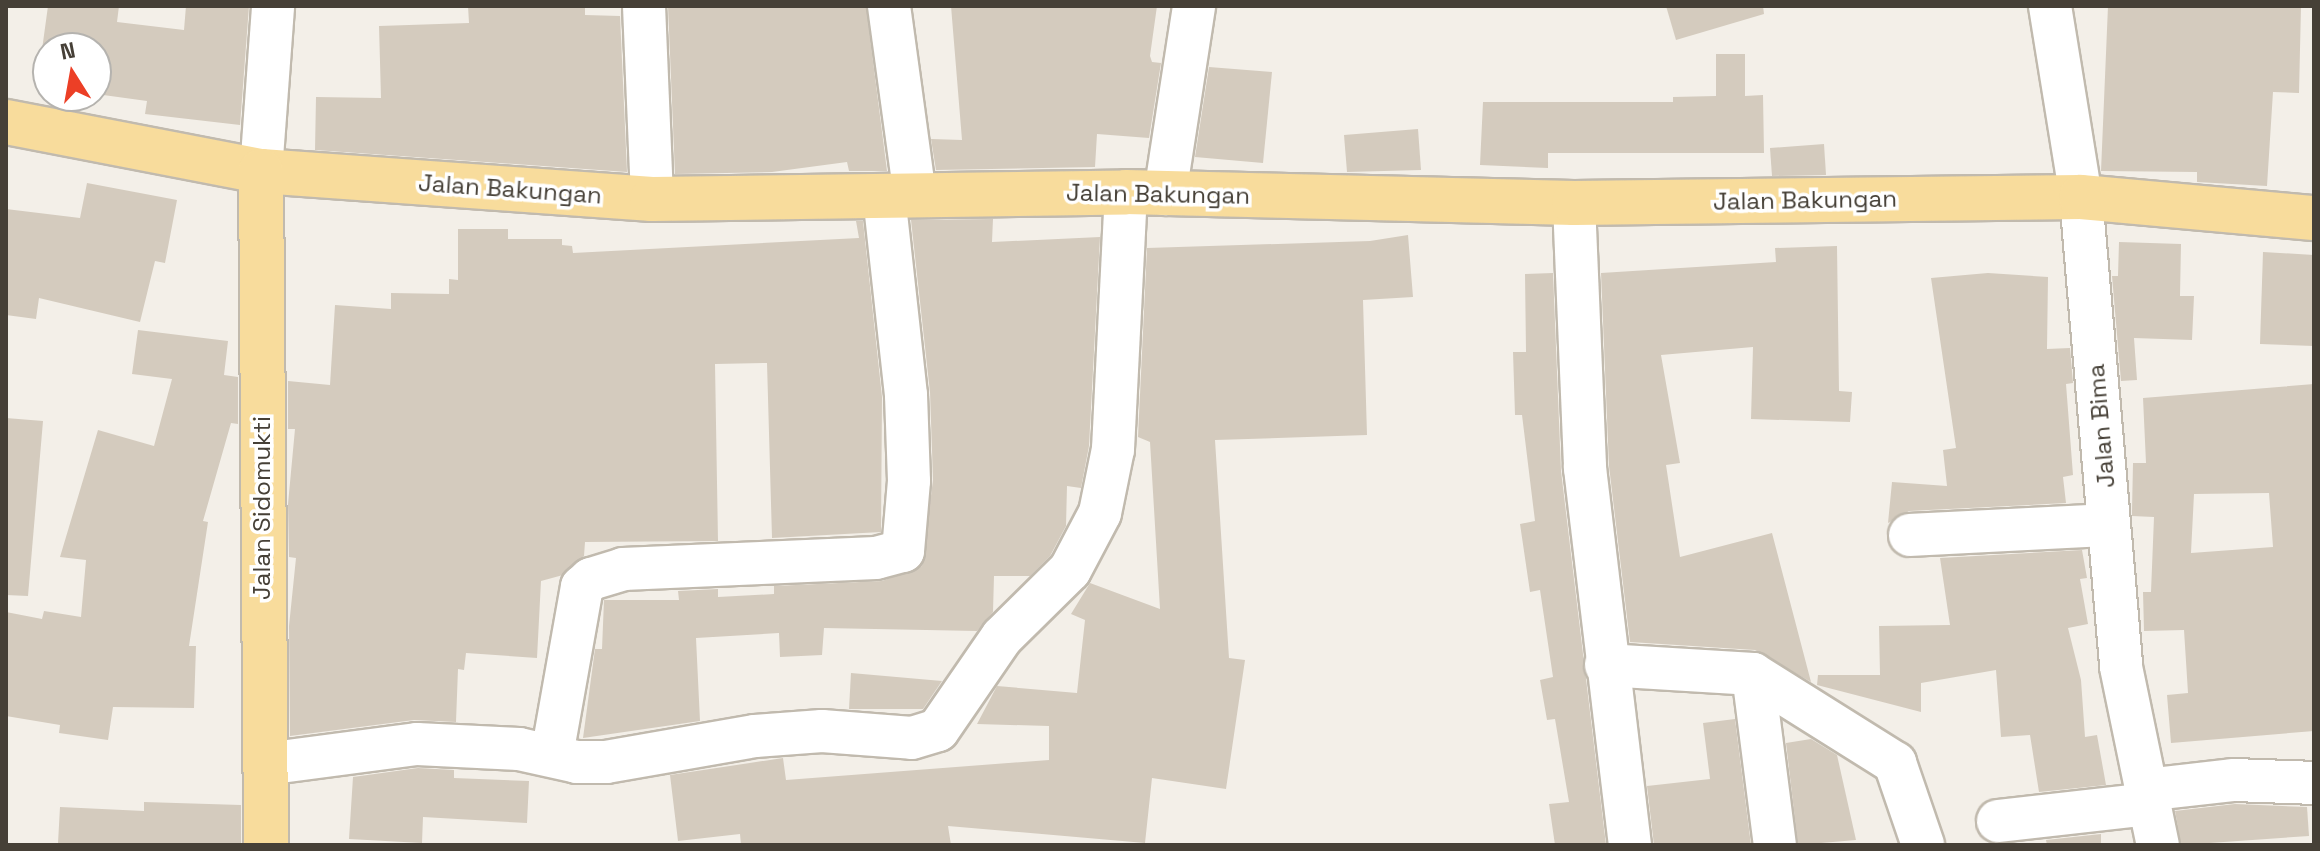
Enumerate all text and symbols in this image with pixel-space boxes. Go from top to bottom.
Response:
north arrow [32,32,112,112]
text: N [58,35,78,66]
street label: Jalan Bakungan [417,168,603,210]
street label: Jalan Bakungan [1066,178,1250,210]
street label: Jalan Bakungan [1713,184,1897,216]
street label: Jalan Bima [2081,363,2121,489]
street label: Jalan Sidomukti [248,416,276,600]

